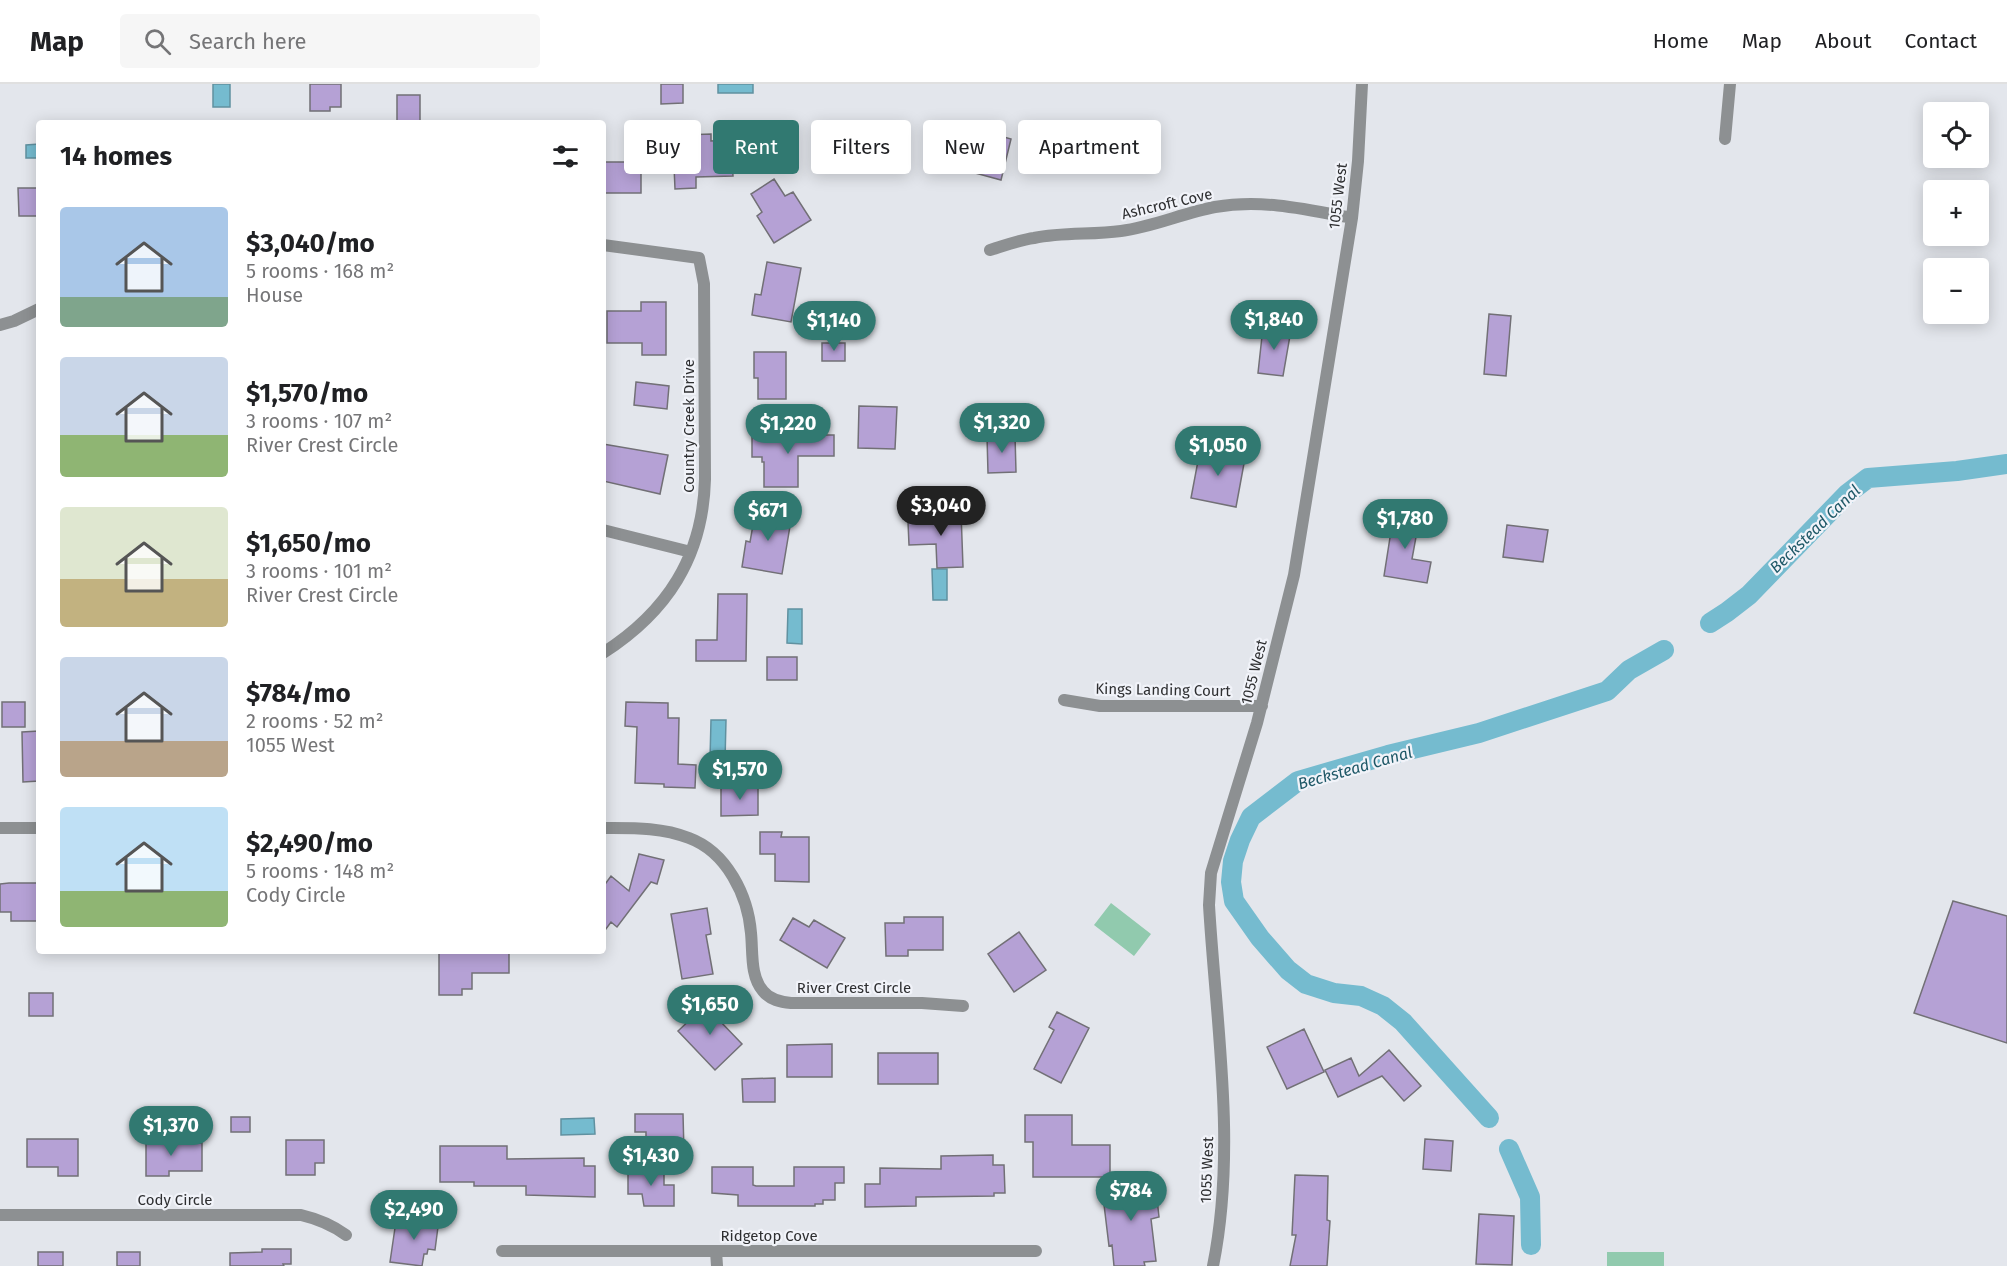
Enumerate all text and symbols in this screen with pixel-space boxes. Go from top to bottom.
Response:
search box [120,14,540,68]
text: Map [30,25,84,58]
icon: search [141,25,174,58]
text: Search here [189,28,307,55]
text: Home [1653,28,1709,54]
text: Map [1742,28,1782,54]
text: About [1815,28,1872,54]
text: Contact [1905,28,1977,54]
map controls [1923,102,1989,324]
button: locate [1923,102,1989,168]
chip: Buy [624,120,701,174]
chip: Rent [713,120,799,174]
chip: Filters [811,120,911,174]
chip: New [923,120,1006,174]
chip: Apartment [1018,120,1161,174]
icon: filters [549,140,582,173]
text: 14 homes [60,141,172,172]
street label: 1055 West [1325,161,1351,230]
button: + [1923,180,1989,246]
street label: Ashcroft Cove [1120,185,1214,223]
text: $3,040/mo [246,228,375,259]
icon: home [108,231,180,303]
button: − [1923,258,1989,324]
text: 5 rooms · 168 m² [246,259,394,283]
text: House [246,283,303,307]
pin: $1,840 [1225,300,1323,351]
pin: $1,140 [785,301,883,352]
text: $1,840 [1245,307,1303,331]
text: $1,140 [807,308,861,332]
street label: Country Creek Drive [680,359,698,493]
text: $1,570/mo [246,378,368,409]
icon: home [108,381,180,453]
pin: $1,320 [953,403,1051,454]
pin: $1,220 [739,404,837,455]
text: 3 rooms · 107 m² [246,409,392,433]
text: $1,320 [974,410,1030,434]
text: $1,220 [760,411,816,435]
pin: $1,050 [1169,426,1267,477]
text: River Crest Circle [246,433,398,457]
text: $1,050 [1189,433,1247,457]
water label: Beckstead Canal [1766,481,1864,577]
pin: $3,040 [892,486,990,537]
pin: $671 [732,491,804,542]
text: $3,040 [911,493,971,517]
text: $671 [748,498,788,522]
pin: $1,780 [1356,499,1454,550]
text: $1,780 [1377,506,1433,530]
text: $1,650/mo [246,528,371,559]
icon: home [108,531,180,603]
text: 3 rooms · 101 m² [246,559,392,583]
text: River Crest Circle [246,583,398,607]
street label: 1055 West [1237,637,1271,707]
text: $784/mo [246,678,351,709]
street label: Kings Landing Court [1095,680,1231,700]
icon: home [108,681,180,753]
text: 2 rooms · 52 m² [246,709,384,733]
text: 1055 West [246,733,335,757]
water label: Beckstead Canal [1296,743,1414,793]
pin: $1,570 [691,750,789,801]
text: $1,570 [712,757,768,781]
text: $2,490/mo [246,828,373,859]
icon: home [108,831,180,903]
text: 5 rooms · 148 m² [246,859,394,883]
text: Cody Circle [246,883,346,907]
street label: River Crest Circle [797,979,911,997]
pin: $1,650 [661,985,759,1036]
text: $1,650 [681,992,739,1016]
pin: $1,370 [122,1106,220,1157]
text: $1,370 [143,1113,199,1137]
pin: $1,430 [602,1136,700,1187]
street label: 1055 West [1197,1136,1217,1204]
text: $1,430 [623,1143,679,1167]
pin: $784 [1095,1171,1167,1222]
text: $784 [1110,1178,1152,1202]
pin: $2,490 [365,1190,463,1241]
street label: Cody Circle [138,1191,212,1209]
text: $2,490 [384,1197,444,1221]
street label: Ridgetop Cove [720,1227,818,1245]

